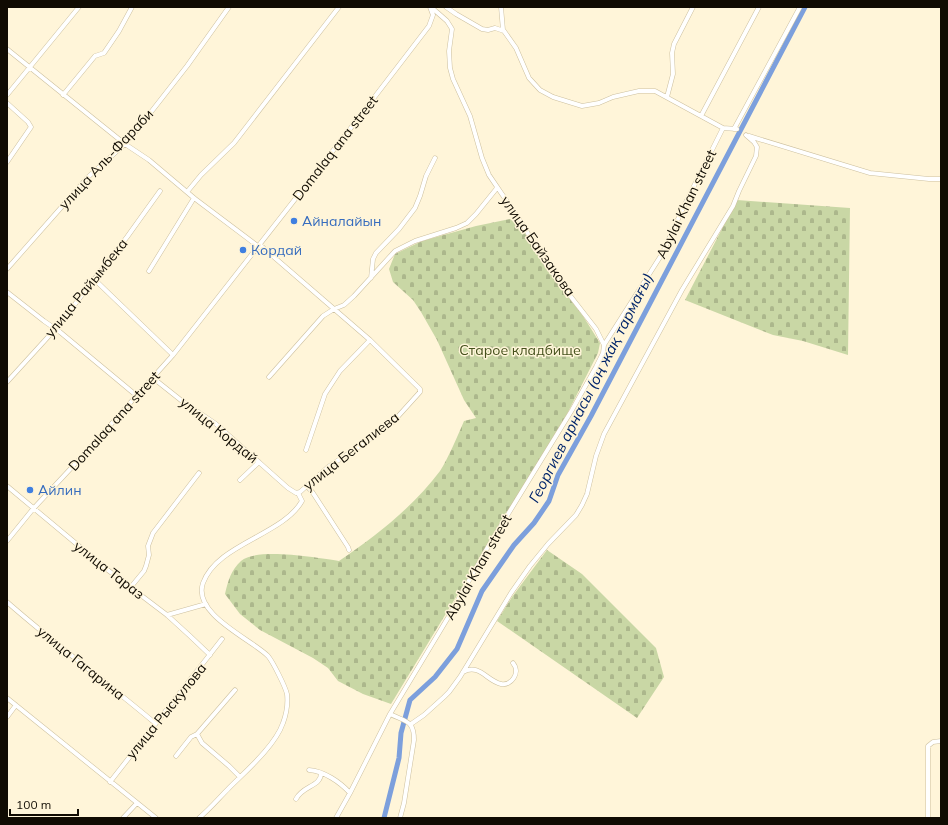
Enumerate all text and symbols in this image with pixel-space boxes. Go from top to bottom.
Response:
street label: Domalaq ana street [288,92,382,204]
street label: улица Аль-Фараби [55,105,157,213]
street label: Abylai Khan street [652,147,720,261]
street label: улица Байзакова [497,192,579,300]
place label: Айналайын [302,212,381,230]
marker: Айналайын [289,216,299,226]
street label: улица Райымбека [41,235,131,341]
place label: Кордай [251,241,302,259]
marker: Кордай [238,245,248,255]
water label: Георгиев арнасы (оң жақ тармағы) [524,270,657,506]
park label: Старое кладбище [459,341,581,359]
street label: Domalaq ana street [64,367,164,475]
street label: улица Кордай [176,393,262,467]
street label: улица Бегалиева [299,408,403,494]
place label: Айлин [38,481,82,499]
marker: Айлин [25,485,35,495]
street label: Abylai Khan street [440,511,516,623]
street label: улица Тараз [70,537,148,603]
street label: улица Гагарина [34,622,128,704]
street label: улица Рыскулова [122,659,210,763]
scale bar [10,791,78,817]
text: 100 m [16,797,51,812]

